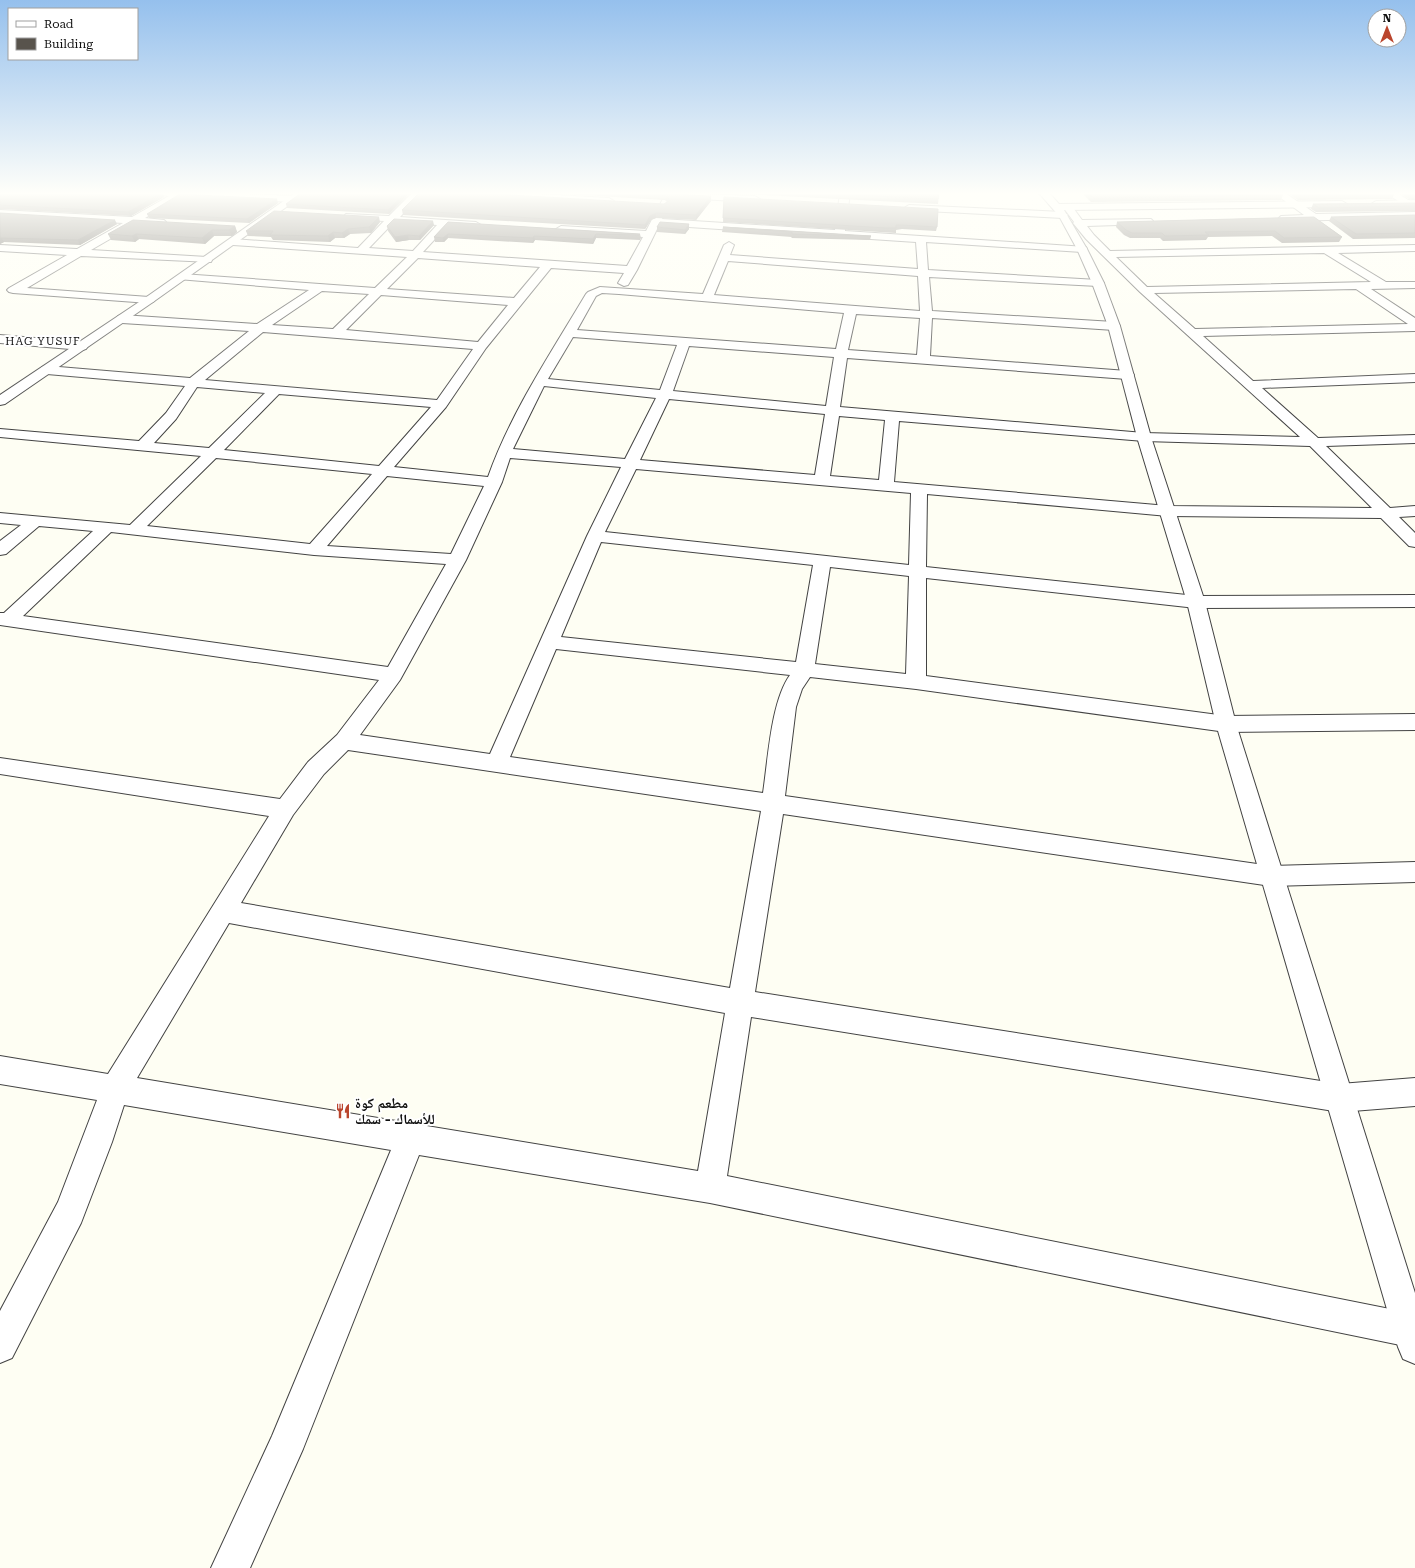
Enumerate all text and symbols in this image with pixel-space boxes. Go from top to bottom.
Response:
legend [8,8,138,60]
north arrow [1367,8,1407,48]
text: N [1383,12,1392,25]
text: Road [44,17,74,31]
text: Building [44,37,93,51]
district label: HAG YUSUF [5,335,81,348]
place label: مطعم كوة للأسماك - سمك [355,1095,435,1127]
restaurant icon: مطعم كوة للأسماك - سمك [334,1102,352,1120]

